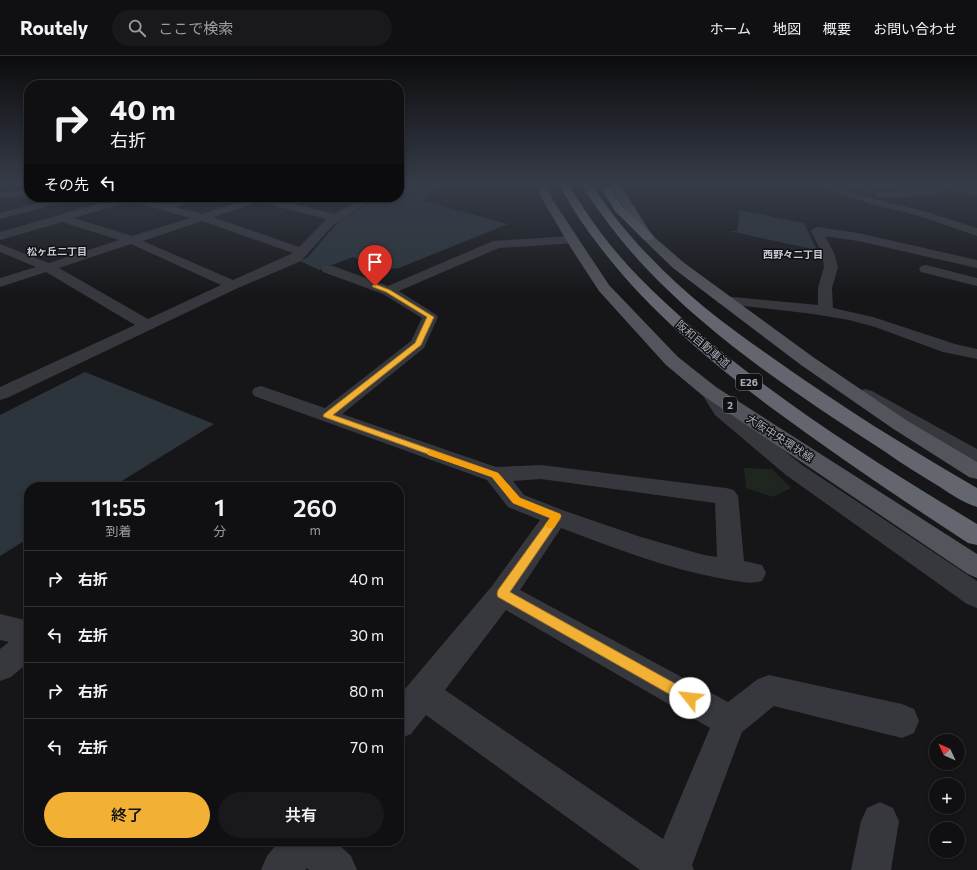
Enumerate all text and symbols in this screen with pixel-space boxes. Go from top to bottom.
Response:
search box [112,10,392,46]
text: Routely [20,16,88,39]
icon: search [126,17,148,39]
text: ここで検索 [158,19,233,37]
text: ホーム [709,20,751,37]
text: 地図 [773,20,801,37]
text: 概要 [823,20,851,37]
text: お問い合わせ [873,20,957,37]
text: 40 m [110,92,176,126]
icon: right [44,96,96,148]
text: 右折 [110,129,146,151]
icon: left [97,172,119,194]
text: その先 [44,175,89,193]
district label: 松ヶ丘二丁目 [27,245,87,257]
pin [358,245,392,286]
district label: 西野々二丁目 [763,248,823,260]
icon: arrive [364,251,386,273]
street label: 阪和自動車道 [674,317,733,370]
road number: E26 [736,374,762,390]
road number: 2 [723,397,737,413]
street label: 大阪中央環状線 [744,411,816,464]
text: 11:55 [91,492,146,521]
text: 1 [214,492,225,521]
text: 260 [293,493,337,522]
text: m [309,522,321,538]
text: 到着 [106,523,132,539]
text: 分 [213,523,226,539]
icon: right [44,568,66,590]
text: 右折 [78,570,108,588]
text: 40 m [349,570,384,588]
icon: left [44,624,66,646]
text: 左折 [78,626,108,644]
text: 30 m [350,626,384,644]
position arrow [669,677,711,719]
icon: right [44,680,66,702]
text: 右折 [78,682,108,700]
text: 80 m [349,682,384,700]
north arrow [929,734,965,770]
map controls [929,734,965,858]
icon: left [44,736,66,758]
text: 左折 [78,738,108,756]
text: 70 m [350,738,384,756]
button: + [929,778,965,814]
button: 終了 [44,792,210,838]
button: 共有 [218,792,384,838]
button: − [929,822,965,858]

